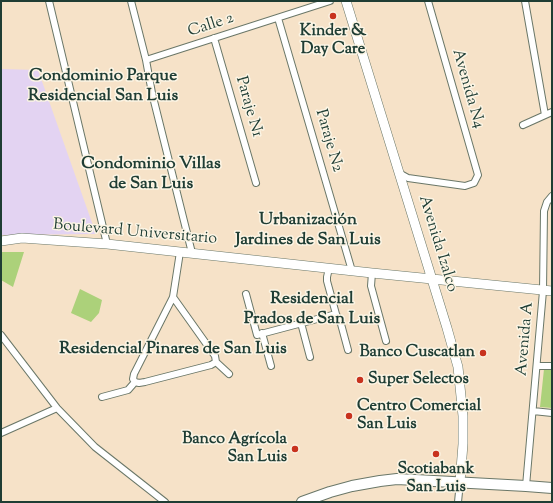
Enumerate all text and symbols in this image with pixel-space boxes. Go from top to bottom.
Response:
street label: Calle 2 [186,10,236,42]
marker: Kinder & Day Care [328,11,338,21]
place label: Kinder & Day Care [300,22,366,60]
street label: Avenida N4 [446,47,488,131]
district label: Condominio Parque Residencial San Luis [28,67,178,107]
street label: Paraje N1 [230,74,266,140]
street label: Paraje N2 [310,107,346,175]
district label: Condominio Villas de San Luis [81,155,221,195]
street label: Avenida Izalco [413,193,461,295]
district label: Urbanización Jardines de San Luis [235,211,381,251]
street label: Boulevard Universitario [52,216,218,250]
district label: Residencial Prados de San Luis [244,290,380,330]
street label: Avenida A [513,301,539,377]
district label: Residencial Pinares de San Luis [59,340,287,360]
place label: Banco Cuscatlan [359,343,475,363]
marker: Banco Cuscatlan [478,348,488,358]
place label: Super Selectos [368,370,469,390]
marker: Super Selectos [355,375,365,385]
place label: Centro Comercial San Luis [357,397,481,435]
marker: Centro Comercial San Luis [344,411,354,421]
place label: Banco Agrícola San Luis [182,430,287,468]
marker: Banco Agrícola San Luis [290,444,300,454]
marker: Scotiabank San Luis [431,449,441,459]
place label: Scotiabank San Luis [398,460,474,498]

